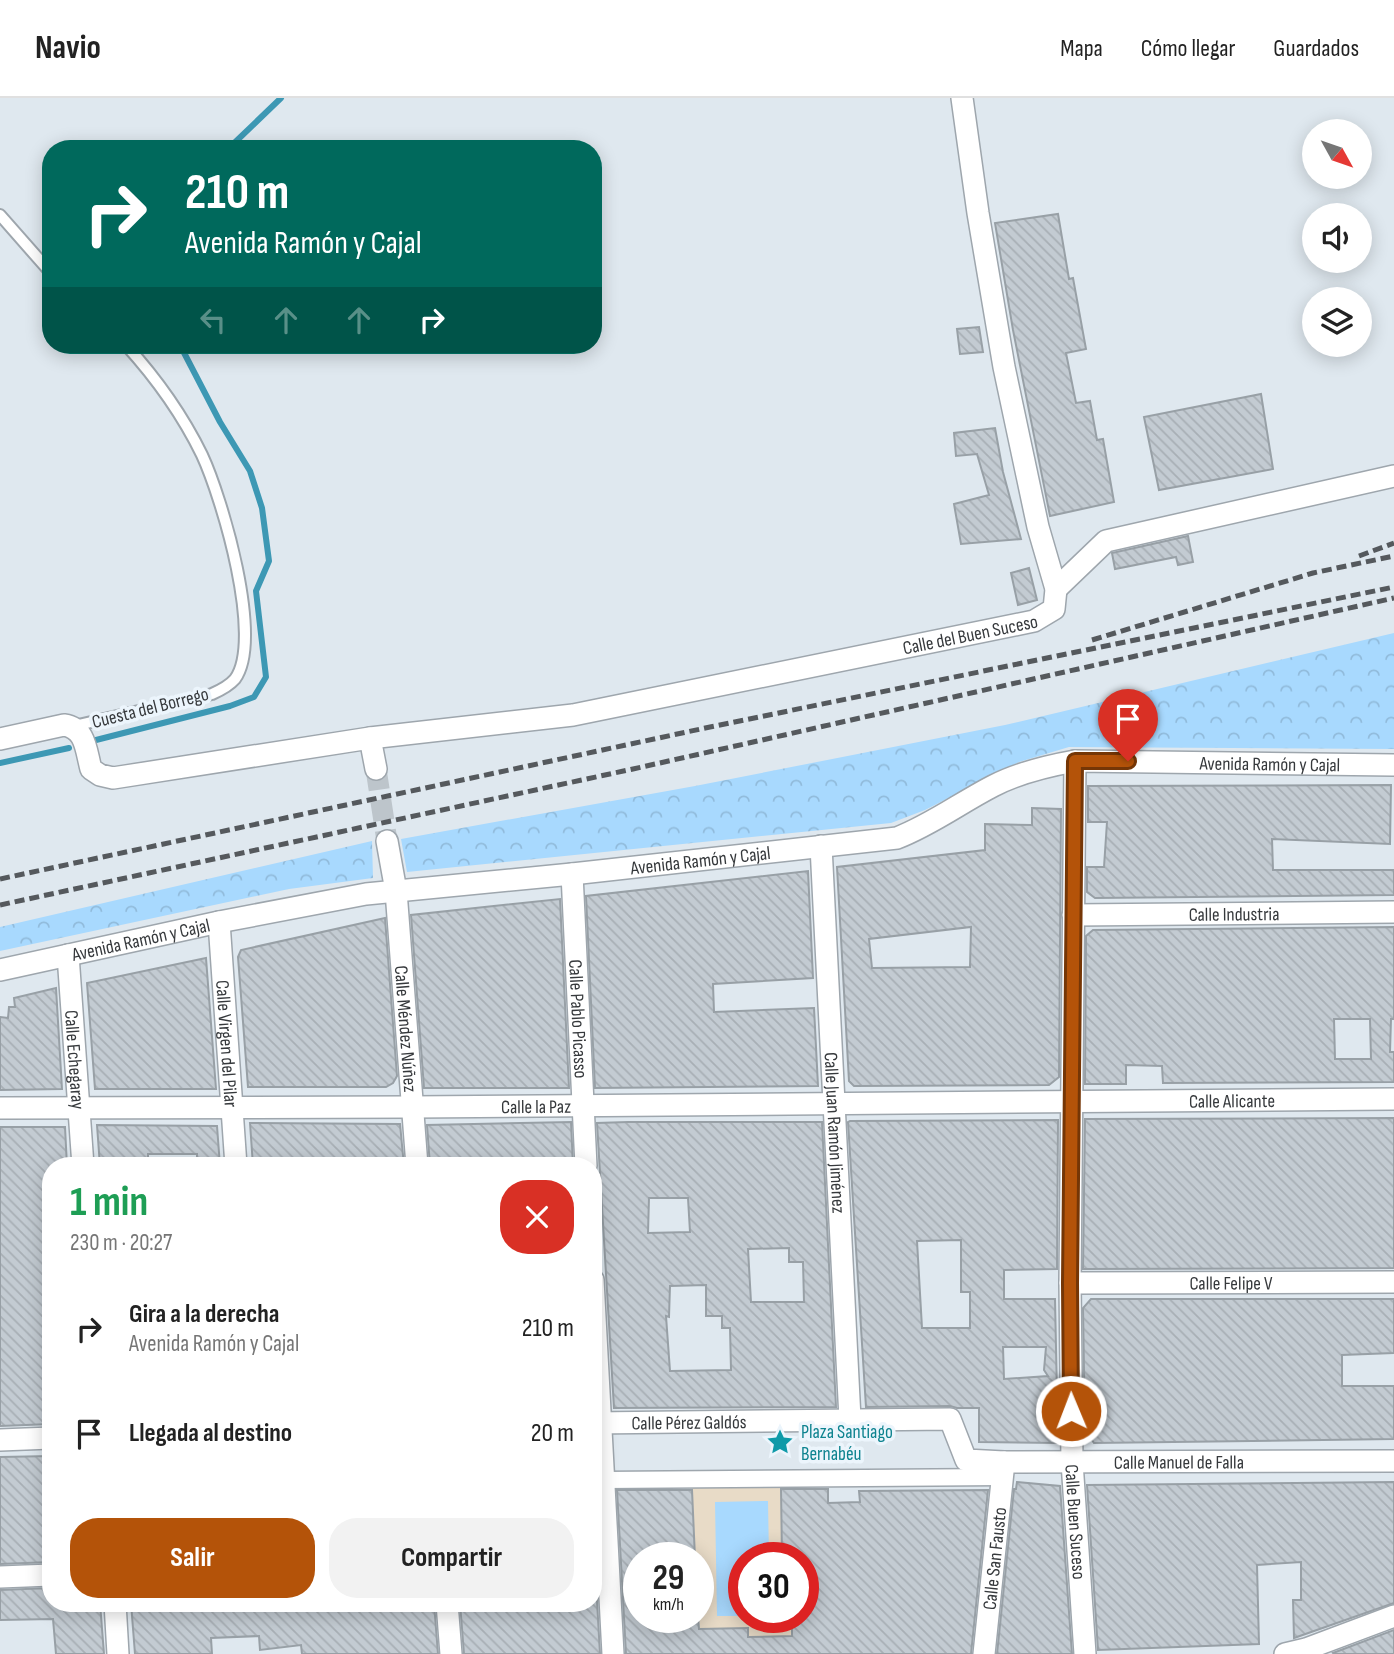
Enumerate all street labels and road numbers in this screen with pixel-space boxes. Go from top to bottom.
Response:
street label: Calle del Buen Suceso [901,611,1040,660]
street label: Cuesta del Borrego [90,683,211,734]
street label: Avenida Ramón y Cajal [1198,753,1340,777]
street label: Avenida Ramón y Cajal [628,842,772,881]
street label: Calle Industria [1188,903,1280,927]
street label: Avenida Ramón y Cajal [69,914,212,967]
street label: Calle Pablo Picasso [563,959,592,1079]
street label: Calle Méndez Núñez [389,965,421,1093]
street label: Calle Virgen del Pilar [210,979,242,1109]
street label: Calle Echegaray [59,1009,89,1111]
street label: Calle Juan Ramón Jiménez [818,1052,850,1214]
street label: Calle Alicante [1189,1090,1275,1114]
street label: Calle la Paz [501,1096,571,1119]
street label: Calle Felipe V [1189,1272,1273,1296]
street label: Calle Pérez Galdós [631,1411,747,1436]
street label: Calle Manuel de Falla [1114,1451,1244,1475]
street label: Calle Buen Suceso [1059,1464,1090,1580]
street label: Calle San Fausto [979,1506,1012,1611]

